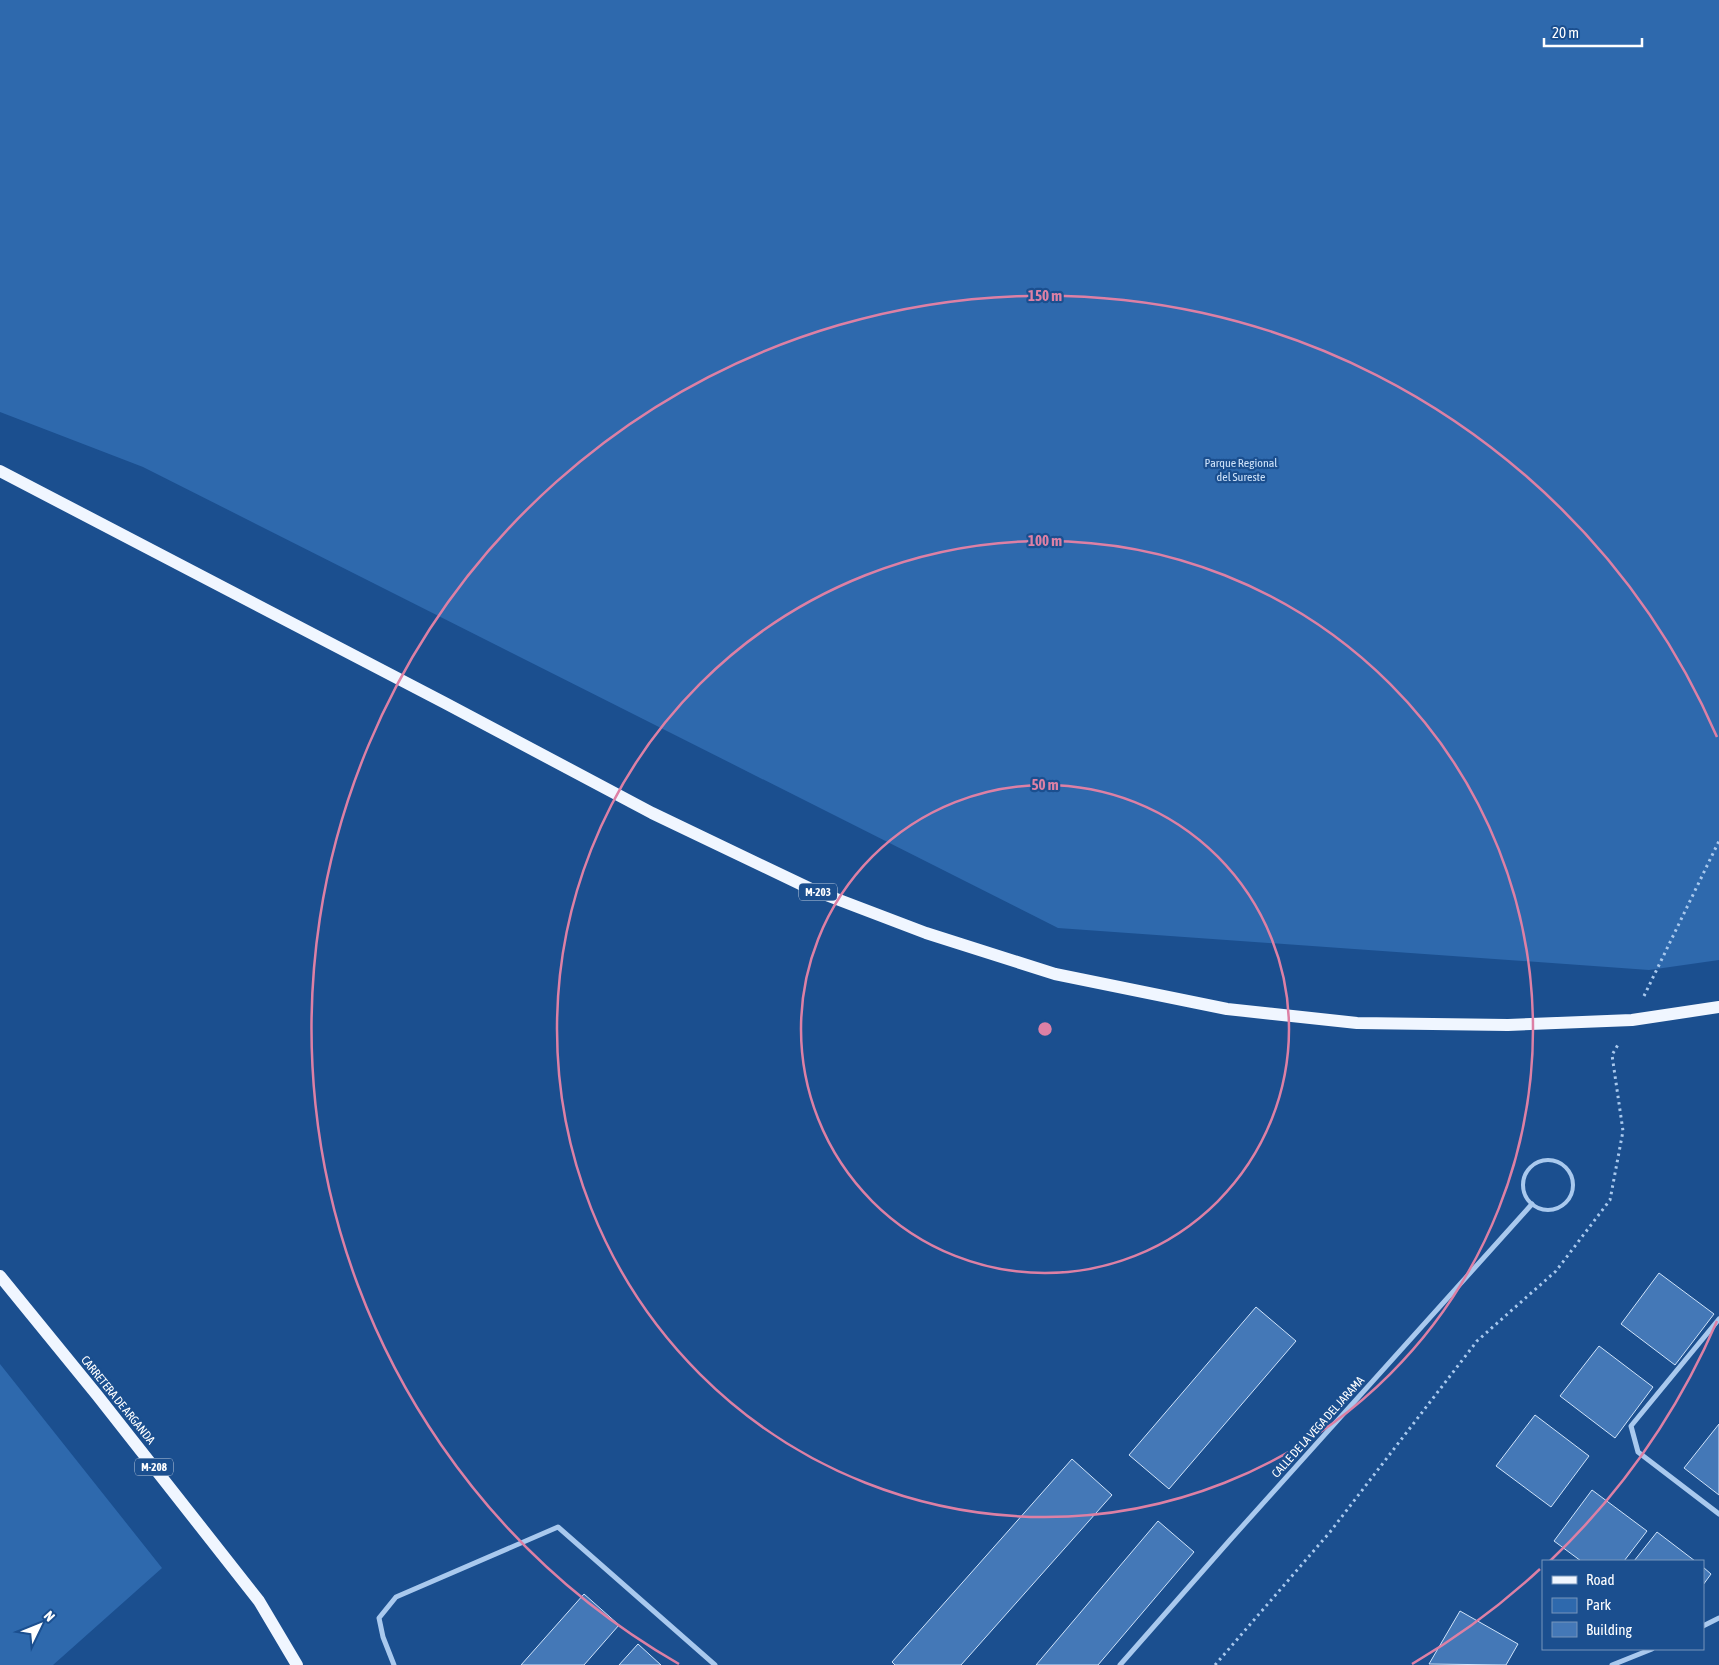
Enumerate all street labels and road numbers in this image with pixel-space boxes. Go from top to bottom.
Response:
road number: M-203 [799,884,837,900]
street label: CARRETERA DE ARGANDA [78,1353,158,1447]
street label: CALLE DE LA VEGA DEL JARAMA [1269,1373,1367,1481]
road number: M-208 [135,1458,173,1475]

